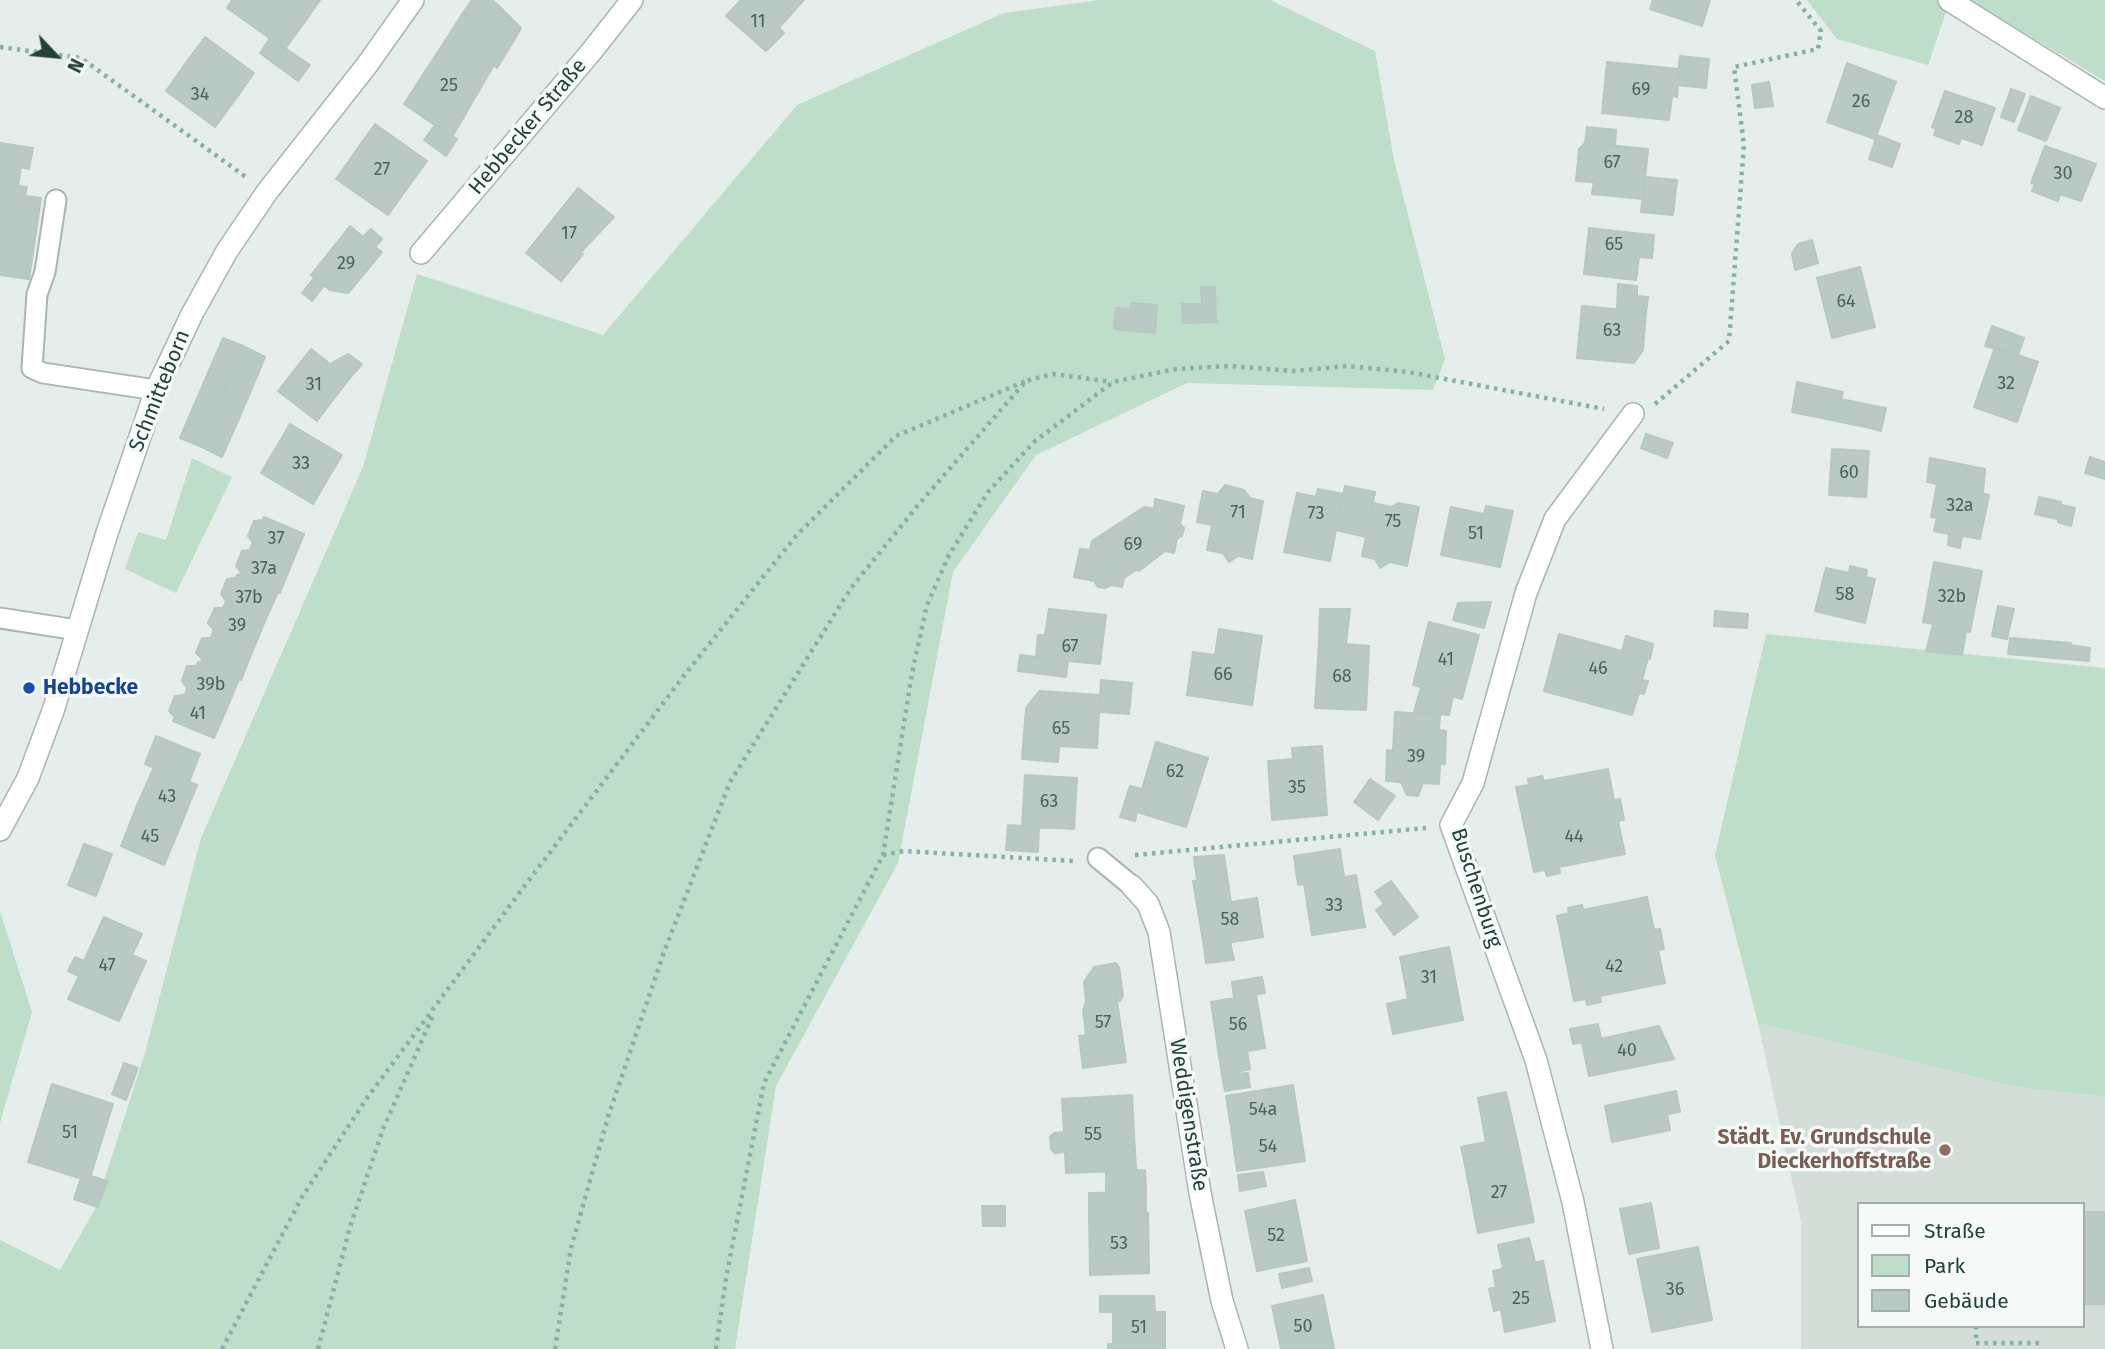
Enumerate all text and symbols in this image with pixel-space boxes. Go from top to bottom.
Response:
house number: 11 [750,11,766,33]
north arrow [21,21,91,91]
street label: Hebbecker Straße [464,54,592,200]
text: N [62,55,88,76]
house number: 25 [440,75,458,97]
house number: 69 [1632,79,1650,101]
house number: 34 [191,84,209,106]
house number: 26 [1852,91,1870,113]
house number: 28 [1955,107,1973,129]
house number: 67 [1603,152,1621,174]
house number: 27 [374,159,390,181]
house number: 30 [2053,163,2073,185]
house number: 17 [561,223,577,245]
house number: 65 [1605,234,1623,256]
house number: 29 [337,253,355,275]
house number: 64 [1836,291,1856,313]
house number: 63 [1603,320,1621,342]
street label: Schmitteborn [124,326,196,456]
house number: 32 [1997,373,2015,395]
house number: 31 [306,374,322,396]
house number: 33 [292,453,310,475]
house number: 60 [1839,462,1859,484]
house number: 32a [1946,495,1974,517]
house number: 71 [1230,502,1246,524]
house number: 73 [1308,503,1324,525]
house number: 75 [1385,511,1401,533]
house number: 51 [1468,523,1484,545]
house number: 37 [268,528,284,550]
house number: 69 [1124,534,1142,556]
house number: 37a [251,558,277,580]
house number: 58 [1836,584,1854,606]
house number: 32b [1938,586,1966,608]
house number: 37b [235,587,263,609]
house number: 39 [228,615,246,637]
house number: 67 [1061,636,1079,658]
house number: 41 [1438,649,1454,671]
house number: 46 [1588,658,1608,680]
house number: 66 [1213,664,1233,686]
house number: 68 [1332,666,1352,688]
house number: 39b [197,674,225,696]
place label: Hebbecke [43,675,138,701]
marker: Hebbecke [21,680,37,696]
house number: 41 [190,703,206,725]
house number: 65 [1052,718,1070,740]
house number: 39 [1407,746,1425,768]
house number: 62 [1166,761,1184,783]
house number: 35 [1288,777,1306,799]
house number: 43 [158,786,176,808]
house number: 63 [1040,791,1058,813]
street label: Buschenburg [1445,825,1507,951]
house number: 45 [141,826,159,848]
house number: 44 [1564,826,1584,848]
house number: 33 [1325,895,1343,917]
house number: 58 [1221,909,1239,931]
house number: 47 [98,955,116,977]
house number: 42 [1605,956,1623,978]
house number: 31 [1421,967,1437,989]
house number: 57 [1095,1012,1111,1034]
house number: 56 [1229,1014,1247,1036]
street label: Weddigenstraße [1164,1037,1212,1193]
house number: 40 [1617,1040,1637,1062]
house number: 54a [1249,1099,1277,1121]
house number: 51 [62,1122,78,1144]
house number: 55 [1084,1124,1102,1146]
place label: Städt. Ev. Grundschule Dieckerhoffstraße [1717,1125,1931,1175]
house number: 54 [1259,1136,1277,1158]
marker: Städt. Ev. Grundschule Dieckerhoffstraße [1937,1142,1953,1158]
house number: 27 [1491,1182,1507,1204]
legend [1856,1202,2084,1328]
text: Straße [1924,1218,1986,1244]
house number: 52 [1267,1225,1285,1247]
house number: 53 [1110,1233,1128,1255]
text: Park [1924,1253,1965,1279]
house number: 36 [1666,1279,1684,1301]
house number: 25 [1512,1288,1530,1310]
text: Gebäude [1924,1288,2009,1314]
house number: 50 [1293,1316,1313,1338]
house number: 51 [1131,1317,1147,1339]

